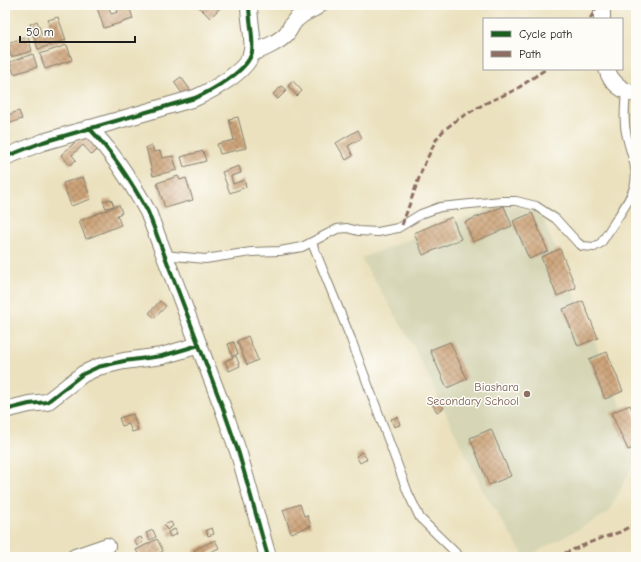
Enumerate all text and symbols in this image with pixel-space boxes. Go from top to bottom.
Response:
scale bar [20,18,135,44]
legend [483,18,623,70]
text: 50 m [26,25,54,39]
text: Cycle path [519,27,572,41]
text: Path [519,47,541,61]
place label: Biashara Secondary School [427,380,519,408]
marker: Biashara Secondary School [522,389,532,399]

